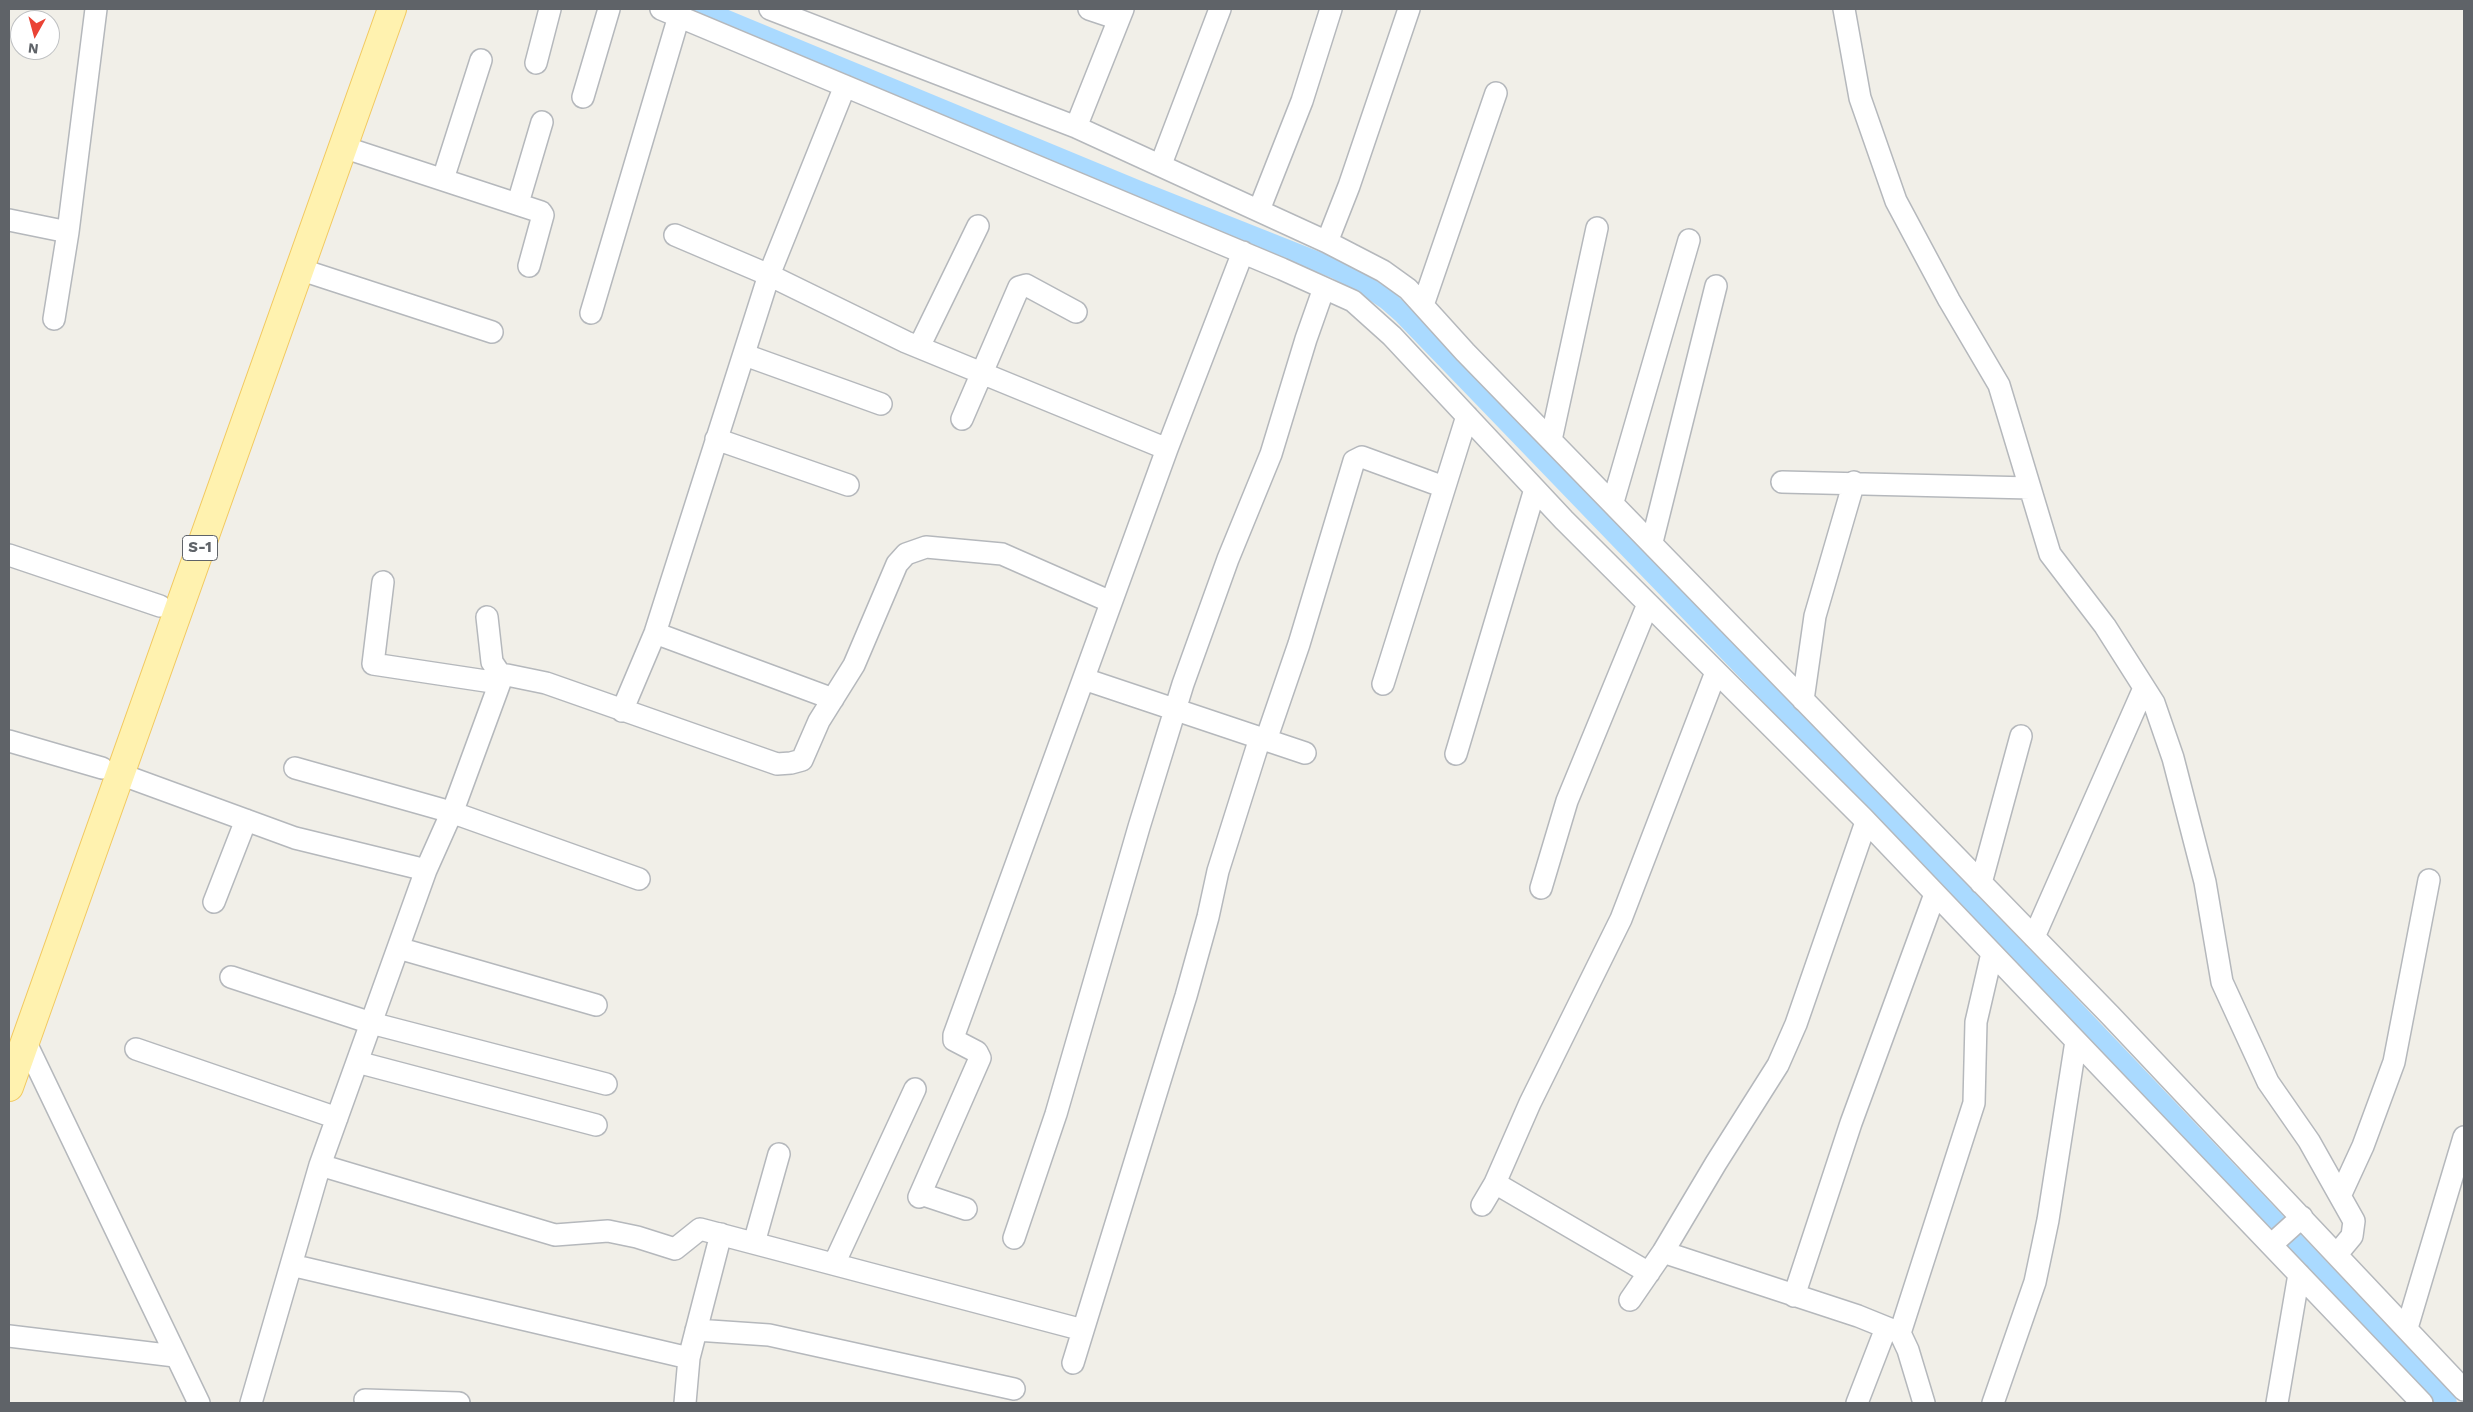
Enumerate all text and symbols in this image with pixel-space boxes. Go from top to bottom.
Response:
north arrow [10,10,60,60]
text: N [27,40,39,57]
road number: S-1 [182,536,218,560]

